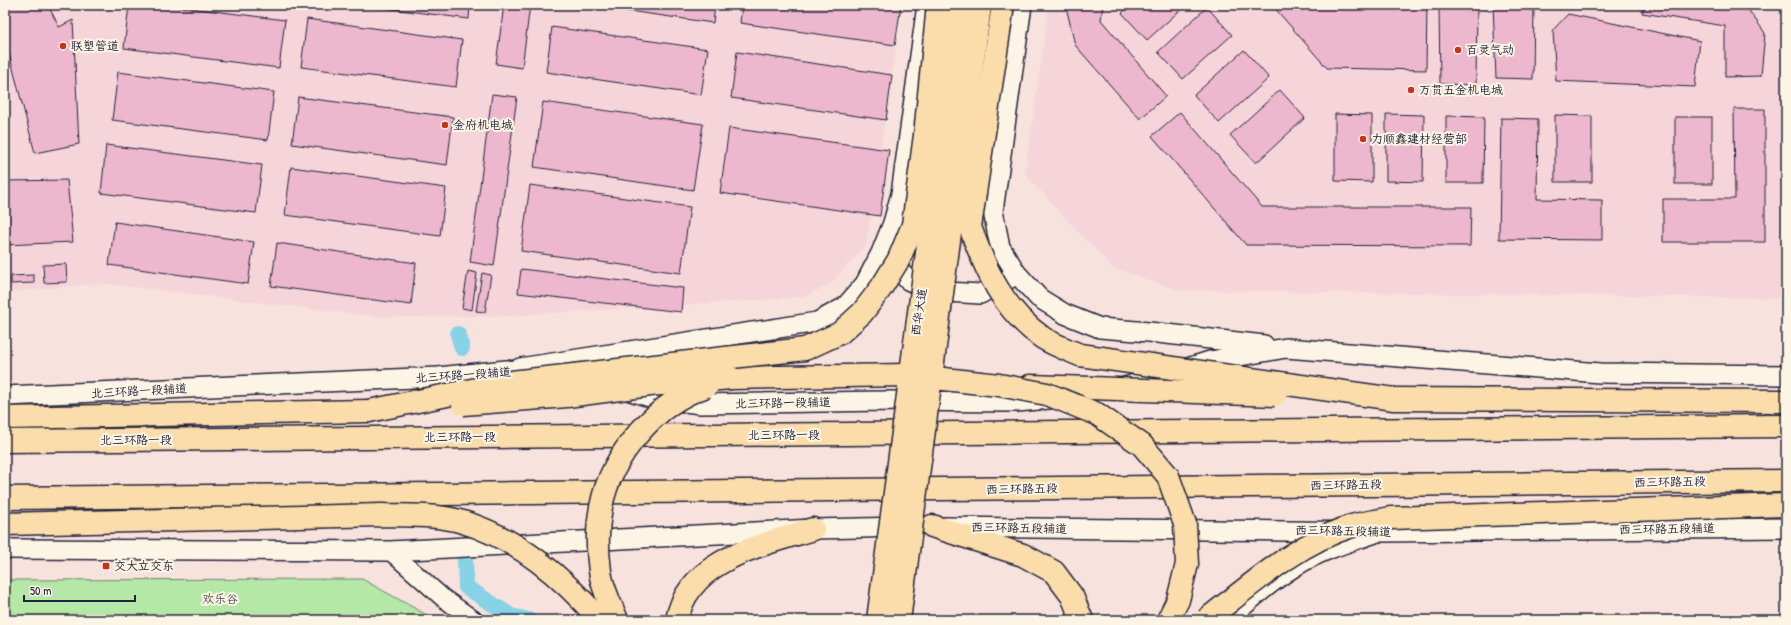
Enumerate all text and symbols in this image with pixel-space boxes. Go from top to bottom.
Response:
place label: 联塑管道 [71,37,119,54]
marker: 联塑管道 [58,41,68,51]
place label: 百灵气动 [1466,41,1514,58]
marker: 百灵气动 [1453,45,1463,55]
place label: 万贯五金机电城 [1419,81,1503,98]
marker: 万贯五金机电城 [1406,85,1416,95]
place label: 金府机电城 [453,116,513,133]
marker: 金府机电城 [440,120,450,130]
place label: 力顺鑫建材经营部 [1371,130,1467,147]
marker: 力顺鑫建材经营部 [1358,134,1368,144]
street label: 西华大道 [907,287,930,337]
street label: 北三环路一段辅道 [414,363,511,386]
street label: 北三环路一段辅道 [91,379,187,402]
street label: 北三环路一段辅道 [735,393,831,412]
street label: 北三环路一段 [748,426,820,443]
street label: 北三环路一段 [424,428,496,445]
street label: 北三环路一段 [100,431,172,448]
street label: 西三环路五段 [1634,472,1706,491]
street label: 西三环路五段 [1310,475,1382,494]
street label: 西三环路五段 [986,479,1058,498]
street label: 西三环路五段辅道 [971,518,1067,537]
street label: 西三环路五段辅道 [1619,519,1715,538]
street label: 西三环路五段辅道 [1295,521,1391,540]
place label: 交大立交东 [114,557,174,574]
marker: 交大立交东 [101,561,111,571]
scale bar [24,577,135,603]
text: 50 m [30,582,51,599]
park label: 欢乐谷 [202,590,238,607]

